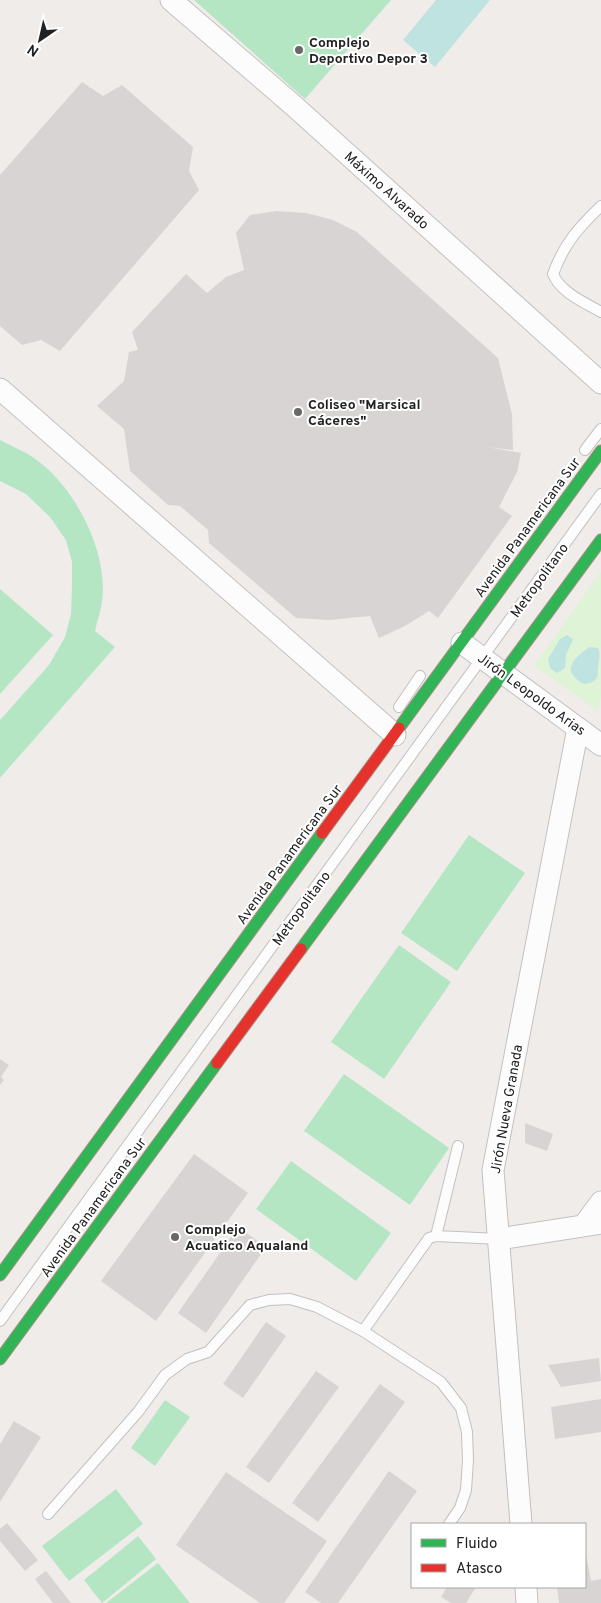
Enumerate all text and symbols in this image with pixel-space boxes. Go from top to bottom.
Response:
north arrow [15,15,65,65]
place label: Complejo Deportivo Depor 3 [309,35,428,68]
text: N [25,40,42,59]
marker: Complejo Deportivo Depor 3 [293,44,305,56]
street label: Máximo Alvarado [340,149,432,234]
place label: Coliseo "Marsical Cáceres" [308,397,420,430]
marker: Coliseo "Marsical Cáceres" [292,406,304,418]
street label: Avenida Panamericana Sur [472,454,585,601]
street label: Metropolitano [507,540,573,621]
street label: Jirón Leopoldo Arias [474,650,588,740]
street label: Avenida Panamericana Sur [234,781,347,928]
street label: Metropolitano [269,868,335,949]
street label: Jirón Nueva Granada [488,1043,527,1175]
street label: Avenida Panamericana Sur [38,1134,151,1281]
place label: Complejo Acuatico Aqualand [185,1222,308,1255]
marker: Complejo Acuatico Aqualand [169,1231,181,1243]
legend [411,1523,586,1588]
text: Fluido [456,1535,497,1554]
text: Atasco [456,1560,502,1579]

